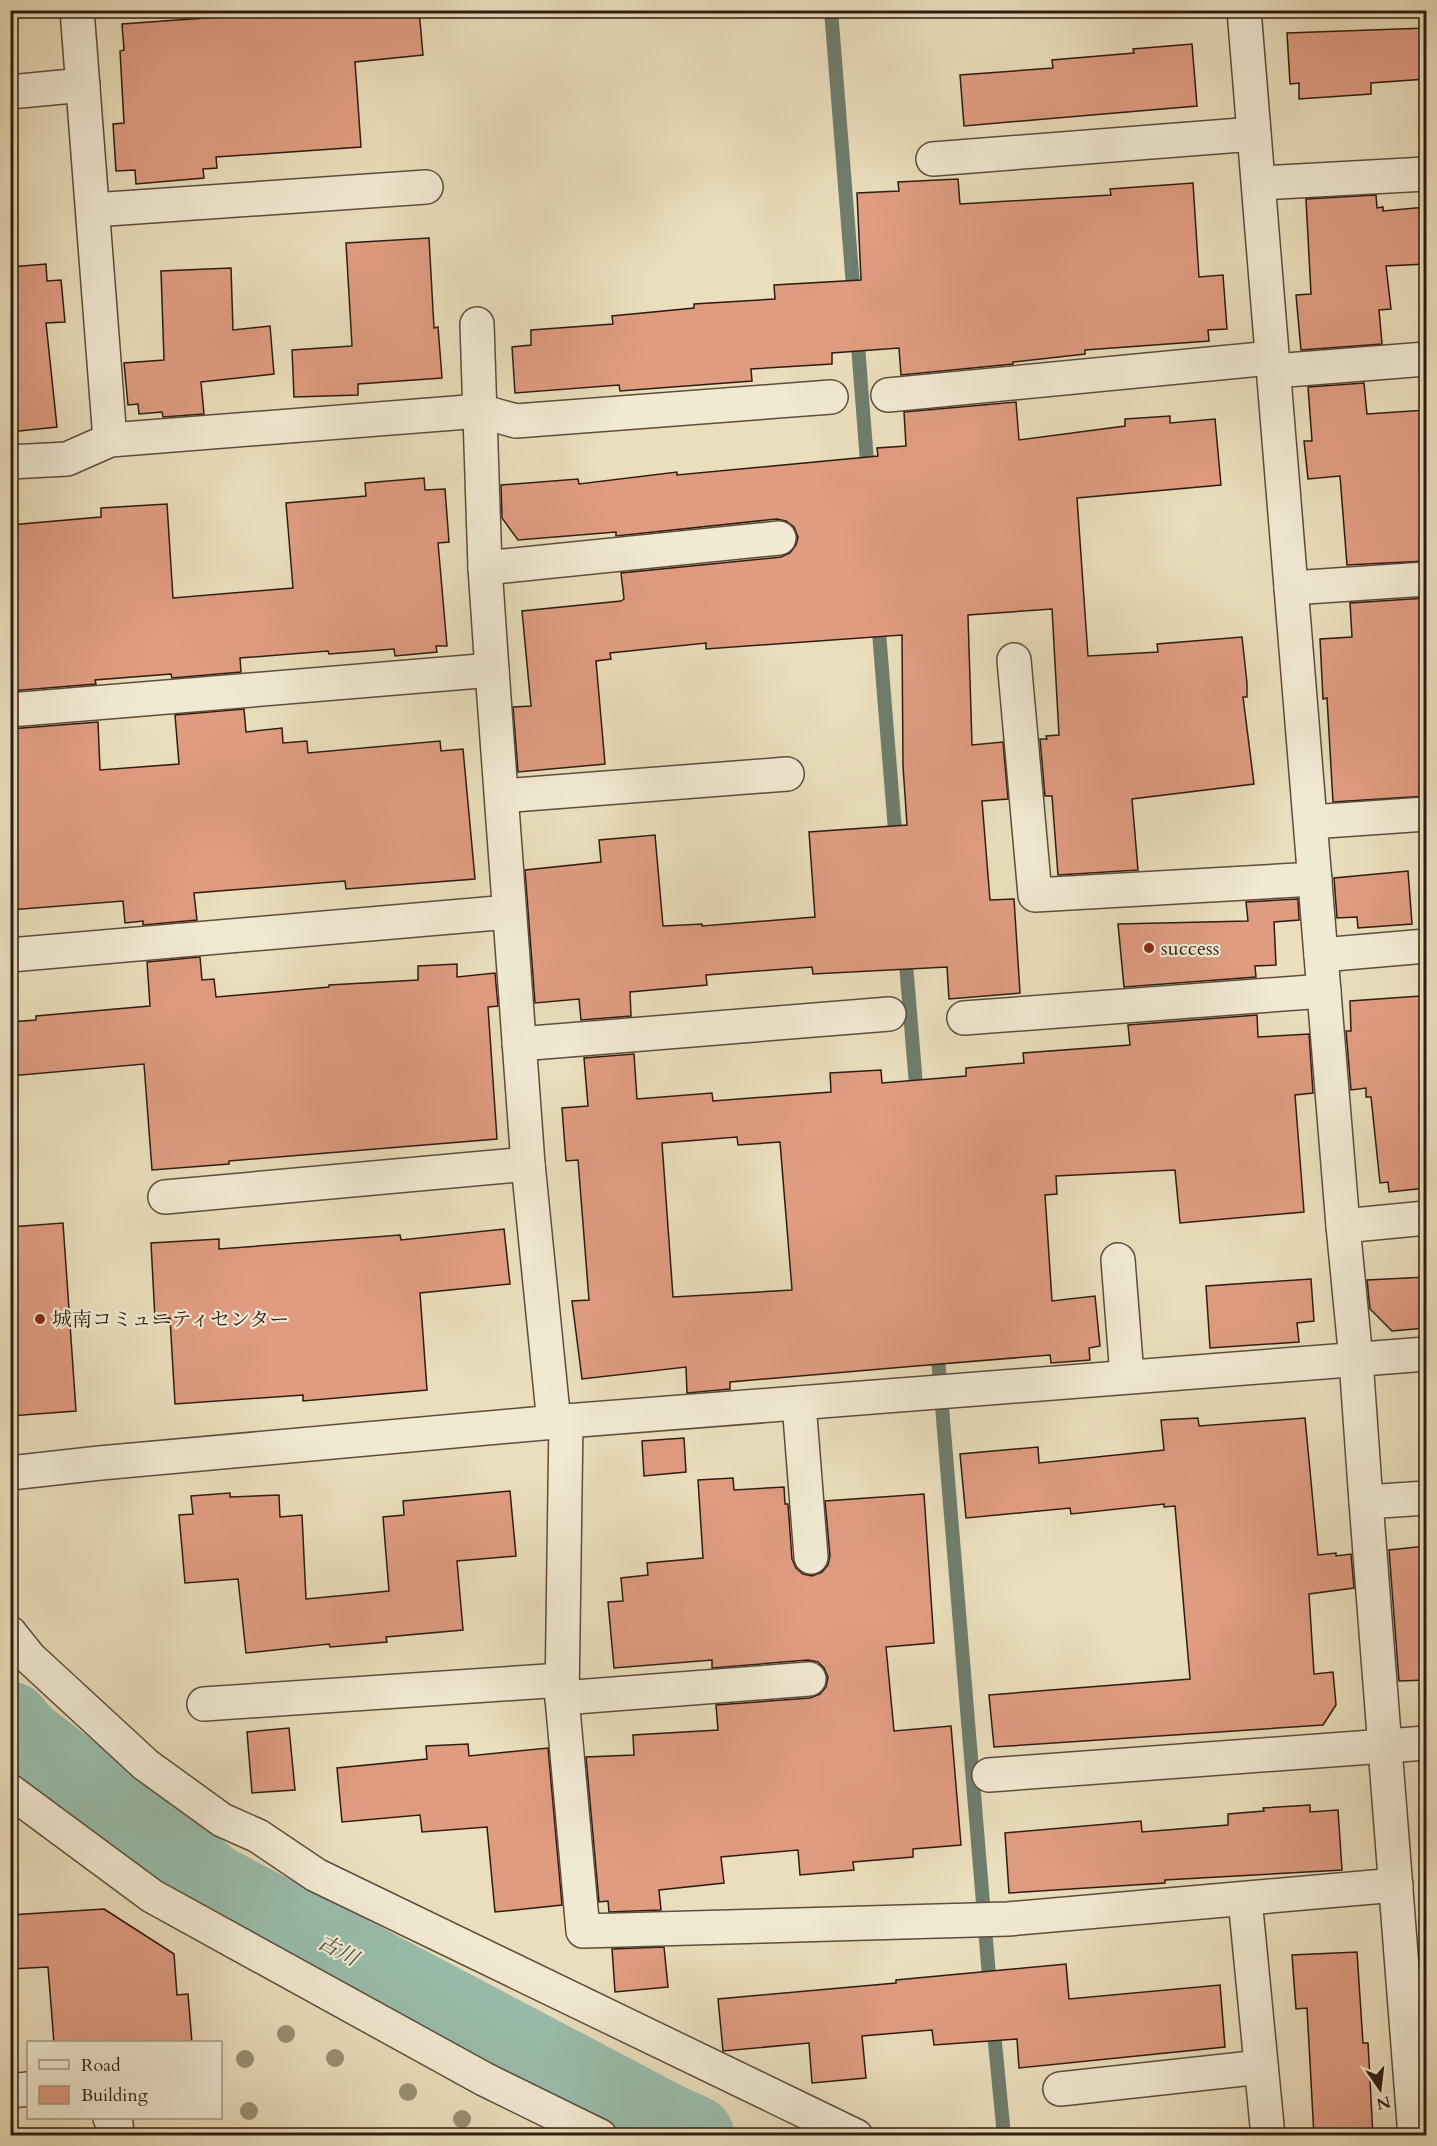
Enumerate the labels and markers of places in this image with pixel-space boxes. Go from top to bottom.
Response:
place label: success [1161,935,1219,962]
marker: success [1142,941,1156,955]
place label: 城南コミュニティセンター [52,1306,289,1333]
marker: 城南コミュニティセンター [33,1312,47,1326]

